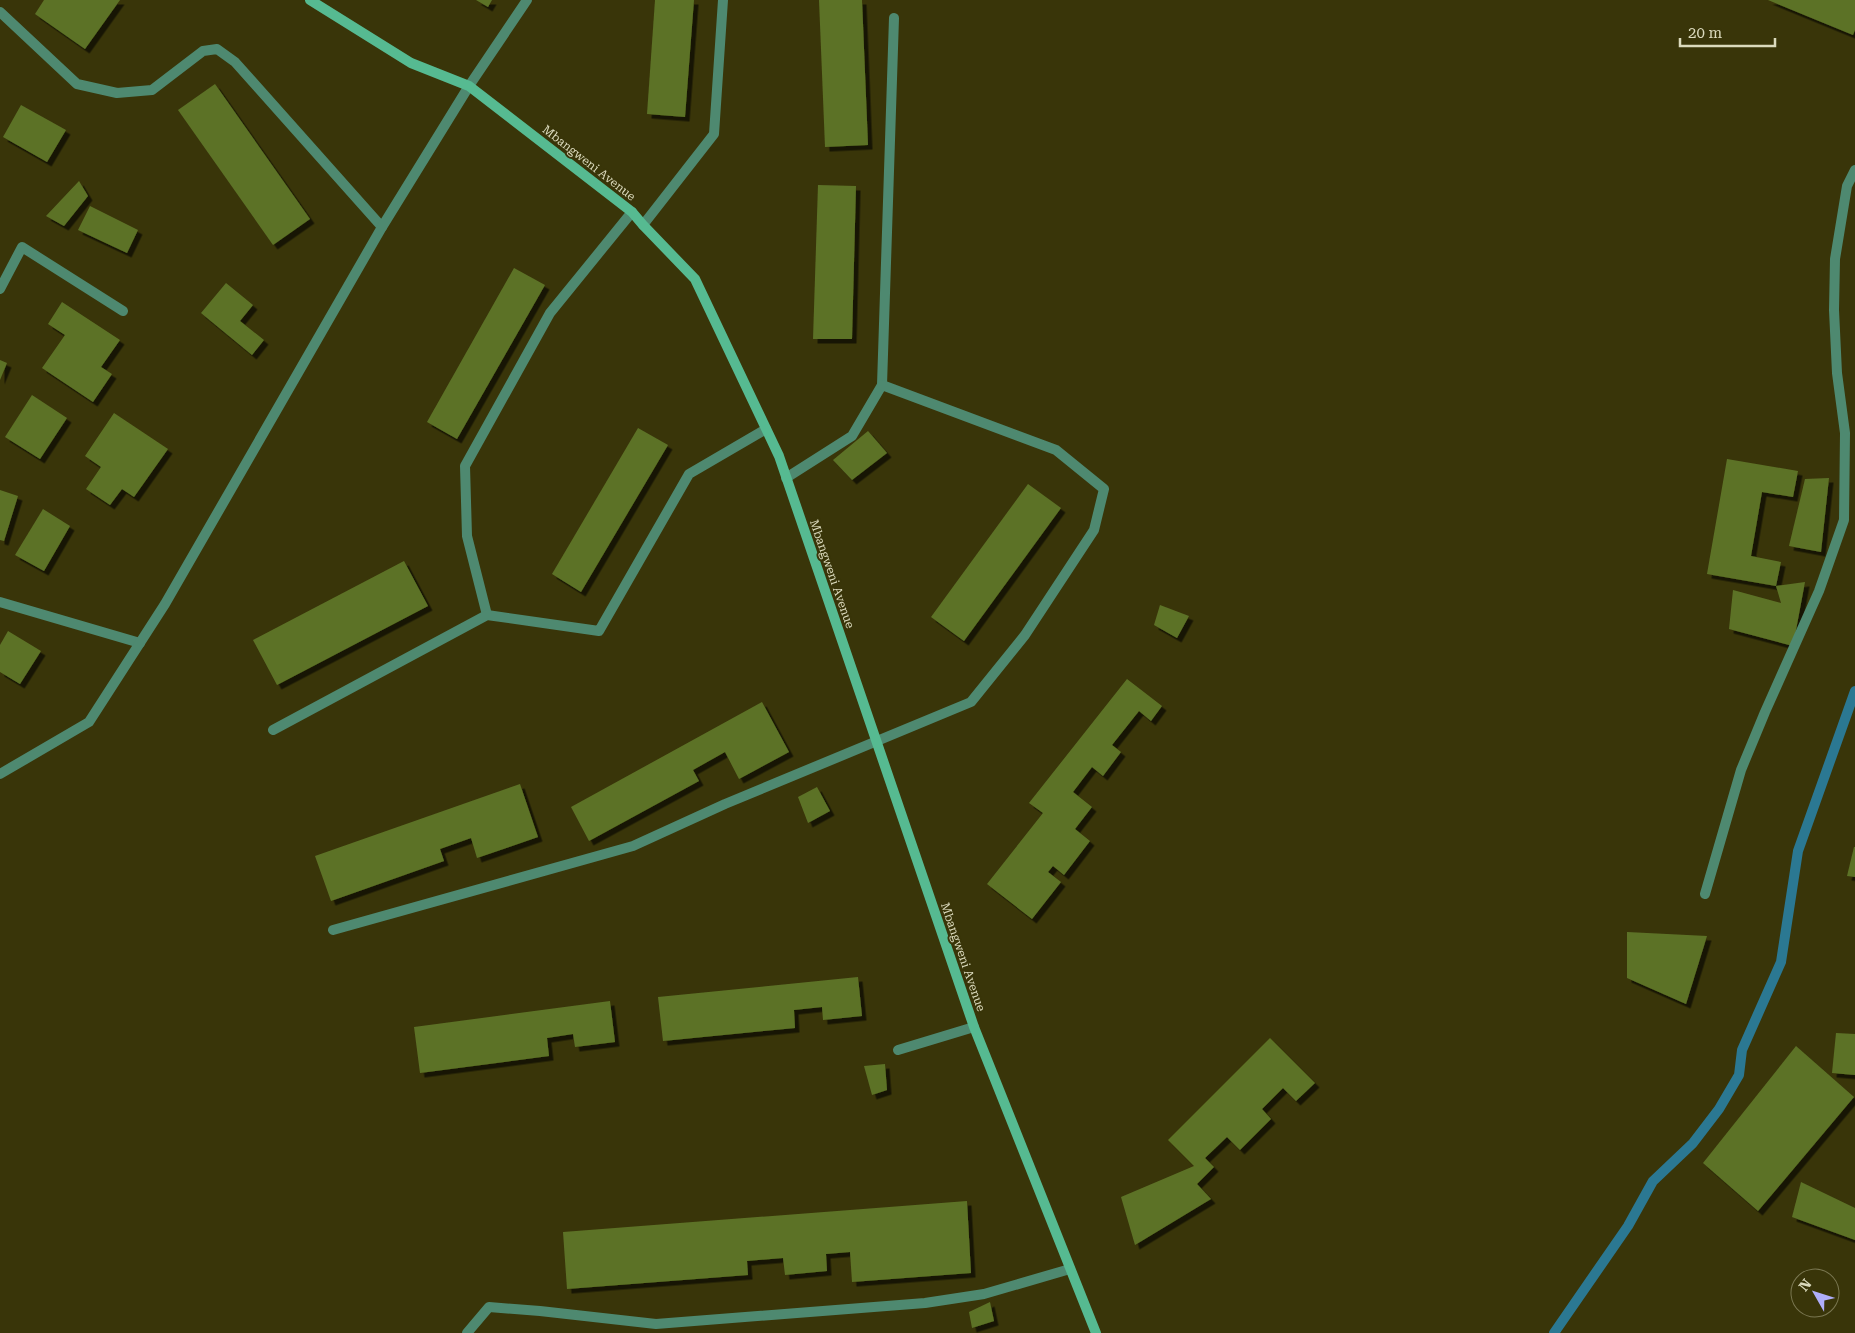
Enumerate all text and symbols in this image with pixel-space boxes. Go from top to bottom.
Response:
scale bar [1680,15,1775,47]
text: 20 m [1688,24,1723,42]
street label: Mbangweni Avenue [540,122,639,204]
street label: Mbangweni Avenue [807,518,857,631]
street label: Mbangweni Avenue [938,901,988,1014]
north arrow [1790,1268,1840,1318]
text: N [1795,1275,1815,1294]

